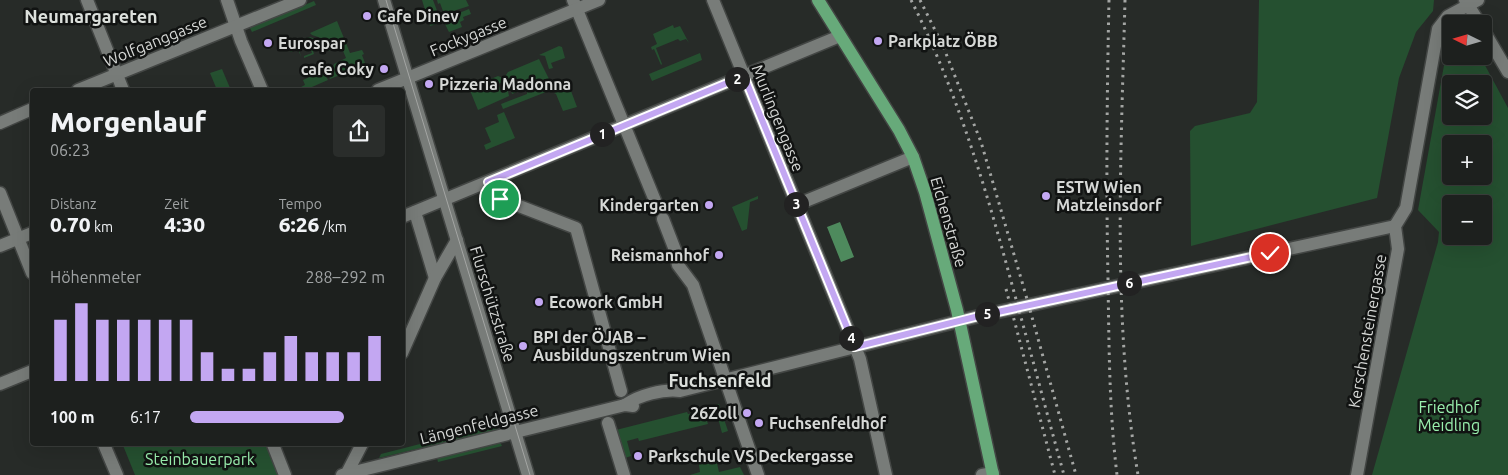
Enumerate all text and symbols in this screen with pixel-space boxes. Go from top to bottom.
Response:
district label: Neumargareten [24,6,158,26]
place label: Cafe Dinev [377,7,459,25]
marker: Cafe Dinev [361,10,373,22]
street label: Wolfganggasse [101,12,209,70]
street label: Fockygasse [427,12,509,60]
north arrow [1442,15,1492,65]
map controls [1442,15,1492,245]
place label: Parkplatz ÖBB [888,31,998,50]
place label: Eurospar [278,34,346,52]
marker: Parkplatz ÖBB [872,35,884,47]
marker: Eurospar [262,37,274,49]
place label: cafe Coky [301,60,374,78]
street label: Murlingengasse [748,62,808,174]
marker: cafe Coky [378,63,390,75]
pin: 2 [724,66,750,92]
text: 2 [734,71,741,87]
place label: Pizzeria Madonna [439,75,571,93]
button: layers [1442,75,1492,125]
marker: Pizzeria Madonna [423,78,435,90]
button: share [333,105,385,157]
text: Morgenlauf [50,106,206,137]
pin: 1 [590,122,614,146]
text: 1 [599,126,606,142]
button: + [1442,135,1492,185]
text: 06:23 [50,141,90,159]
street label: Eichenstraße [927,175,971,269]
pin [479,178,521,220]
place label: ESTW Wien Matzleinsdorf [1056,178,1162,214]
icon: arrive [486,185,514,213]
marker: ESTW Wien Matzleinsdorf [1040,190,1052,202]
pin: 3 [784,192,808,216]
button: − [1442,195,1492,245]
text: Distanz [50,196,96,212]
text: Zeit [164,196,189,212]
text: Tempo [279,196,322,212]
place label: Kindergarten [599,196,699,214]
text: 3 [793,196,800,212]
marker: Kindergarten [703,199,715,211]
text: 0.70 [50,212,91,236]
text: 4:30 [164,212,205,236]
text: 6:26 [279,212,319,236]
text: km [91,219,113,235]
text: /km [319,219,347,235]
pin [1249,232,1291,274]
icon: check [1256,239,1284,267]
street label: Flurschützstraße [467,244,519,364]
place label: Reismannhof [611,246,709,264]
marker: Reismannhof [713,249,725,261]
street label: Kerschensteinergasse [1345,253,1389,409]
text: Höhenmeter [50,268,141,286]
text: 288–292 m [305,268,385,286]
pin: 6 [1116,270,1142,296]
text: 6 [1126,275,1133,291]
place label: Ecowork GmbH [549,293,663,311]
marker: Ecowork GmbH [533,296,545,308]
pin: 5 [974,302,1000,326]
text: 5 [984,306,991,322]
pin: 4 [838,326,864,350]
place label: BPI der ÖJAB – Ausbildungszentrum Wien [533,327,731,364]
text: 4 [848,330,855,346]
marker: BPI der ÖJAB – Ausbildungszentrum Wien [517,340,529,352]
district label: Fuchsenfeld [669,370,771,390]
park label: Friedhof Meidling [1418,398,1480,434]
street label: Längenfeldgasse [418,401,540,447]
place label: 26Zoll [690,404,737,422]
marker: 26Zoll [741,407,753,419]
text: 100 m [50,408,95,426]
text: 6:17 [130,408,161,426]
place label: Fuchsenfeldhof [769,414,887,432]
marker: Fuchsenfeldhof [753,417,765,429]
place label: Parkschule VS Deckergasse [648,447,853,465]
park label: Steinbauerpark [145,450,255,468]
marker: Parkschule VS Deckergasse [632,450,644,462]

